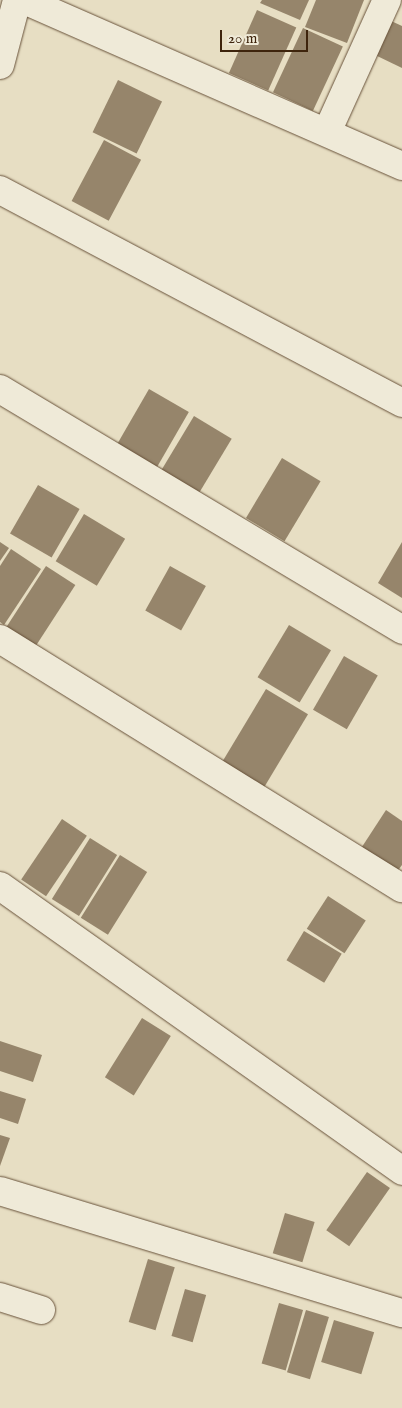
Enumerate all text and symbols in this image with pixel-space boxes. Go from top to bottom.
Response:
scale bar [222,20,310,52]
text: 20 m [228,29,257,48]

